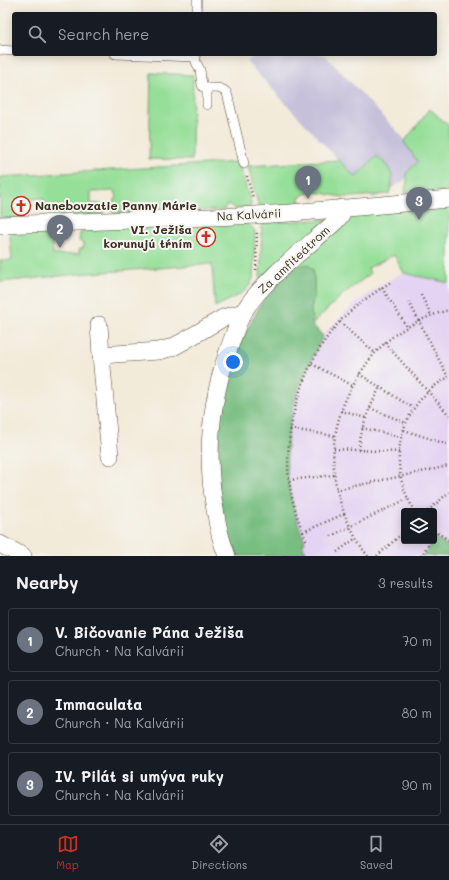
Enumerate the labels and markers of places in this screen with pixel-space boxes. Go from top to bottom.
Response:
pin: 1 [295,166,321,199]
pin: 3 [406,187,432,220]
church icon: Nanebovzatie Panny Márie [10,195,32,217]
place label: Nanebovzatie Panny Márie [35,197,197,213]
pin: 2 [47,215,73,248]
place label: VI. Ježiša korunujú tŕním [103,221,192,251]
church icon: VI. Ježiša korunujú tŕním [195,226,217,248]

